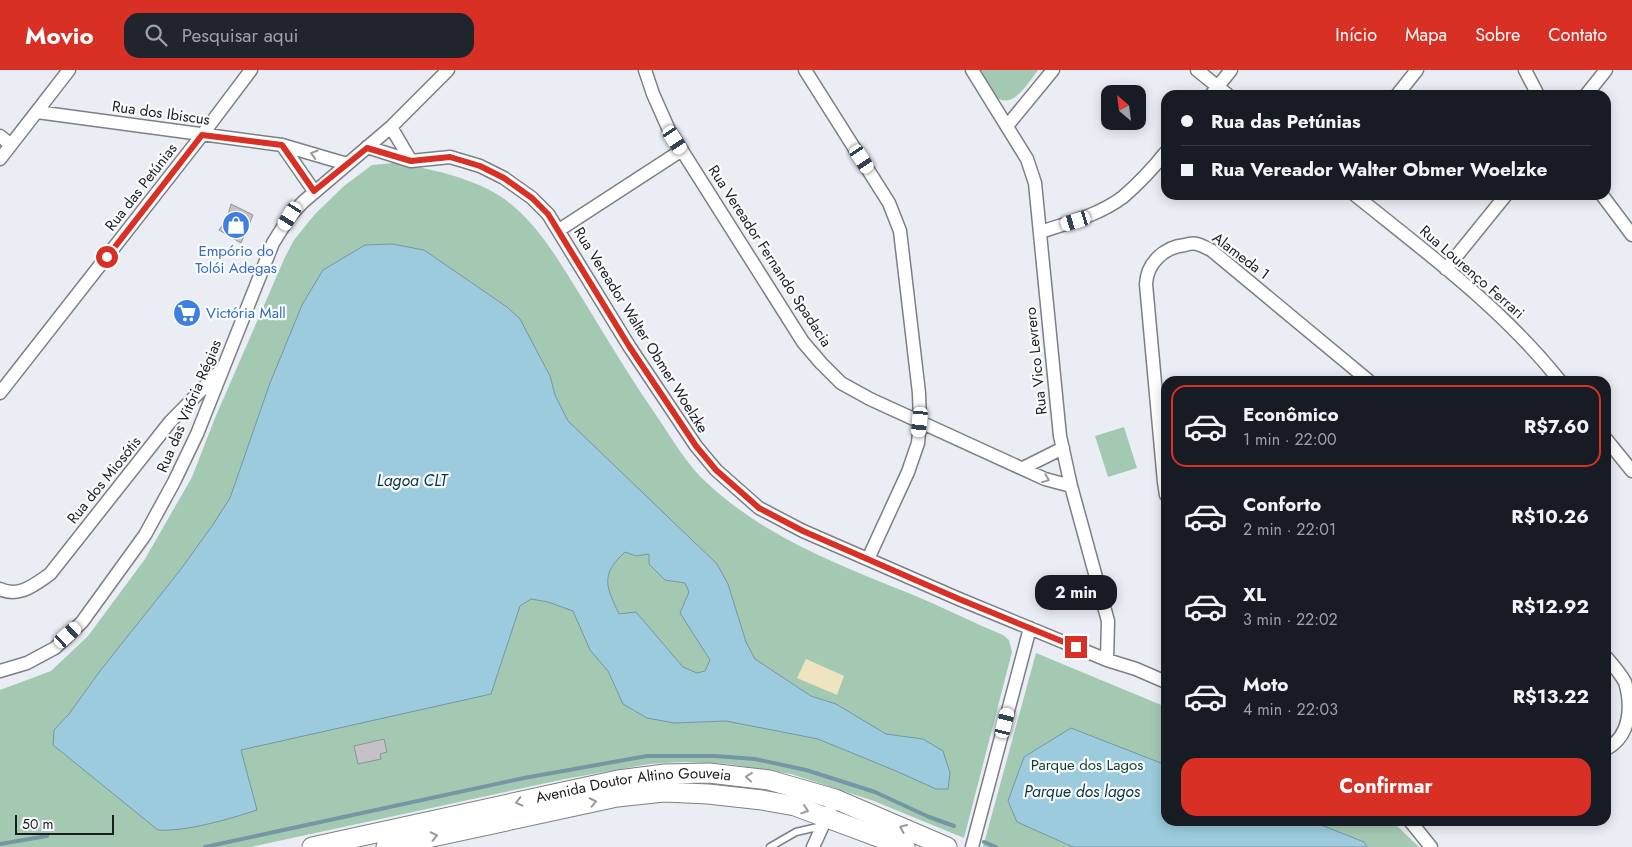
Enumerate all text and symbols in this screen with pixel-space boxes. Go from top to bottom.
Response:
search box [124,13,474,58]
text: Movio [25,18,94,53]
icon: search [142,21,170,49]
text: Pesquisar aqui [182,22,299,49]
text: Início [1335,22,1377,48]
text: Mapa [1405,22,1447,48]
text: Sobre [1475,22,1520,48]
text: Contato [1548,22,1607,48]
north arrow [1101,85,1146,130]
map controls [1101,85,1146,130]
street label: Rua dos Ibiscus [111,95,211,131]
text: Rua das Petúnias [1211,108,1361,135]
car [660,123,689,157]
street label: Rua das Petúnias [100,138,182,236]
car [847,142,876,176]
one-way arrow [311,150,319,160]
text: Rua Vereador Walter Obmer Woelzke [1211,156,1547,183]
street label: Rua Vereador Fernando Spadacia [703,161,837,351]
car [275,199,304,233]
car [1059,209,1092,233]
shop icon: Empório do Tolói Adegas [221,210,251,240]
street label: Rua Lourenço Ferrari [1415,220,1529,324]
street label: Rua Vereador Walter Obmer Woelzke [568,223,714,437]
street label: Alameda 1 [1208,227,1274,285]
place label: Empório do Tolói Adegas [195,240,277,279]
route start [96,246,118,268]
supermarket icon: Victória Mall [172,298,202,328]
place label: Victória Mall [206,302,286,324]
street label: Rua Vico Levrero [1019,306,1053,416]
street label: Rua das Vitória Régias [151,336,227,476]
text: Econômico [1243,401,1339,428]
icon: car [1183,404,1228,449]
car [910,406,929,438]
text: R$7.60 [1524,413,1589,440]
text: 1 min · 22:00 [1243,428,1337,451]
street label: Rua dos Miosótis [62,431,146,529]
water label: Lagoa CLT [377,469,449,492]
one-way arrow [1041,473,1050,483]
text: Conforto [1243,491,1321,518]
icon: car [1183,494,1228,539]
text: R$10.26 [1511,503,1589,530]
text: 2 min · 22:01 [1243,518,1336,541]
callout: 2 min [1035,574,1117,610]
text: 2 min [1055,581,1097,604]
text: XL [1243,581,1266,608]
icon: car [1183,584,1228,629]
text: R$12.92 [1511,593,1589,620]
text: 3 min · 22:02 [1243,608,1338,631]
car [51,619,84,651]
route end [1065,636,1087,658]
text: Moto [1243,671,1288,698]
icon: car [1183,674,1228,719]
text: R$13.22 [1513,683,1589,710]
text: 4 min · 22:03 [1243,698,1338,721]
car [994,707,1015,739]
park label: Parque dos Lagos [1031,754,1143,776]
button: Confirmar [1181,758,1591,816]
street label: Avenida Doutor Altino Gouveia [534,762,732,809]
one-way arrow [745,772,753,783]
water label: Parque dos lagos [1024,780,1141,803]
one-way arrow [515,796,524,807]
one-way arrow [588,797,597,808]
one-way arrow [800,804,809,814]
scale bar [15,812,114,835]
text: 50 m [22,814,53,834]
one-way arrow [899,823,908,834]
one-way arrow [429,832,438,842]

